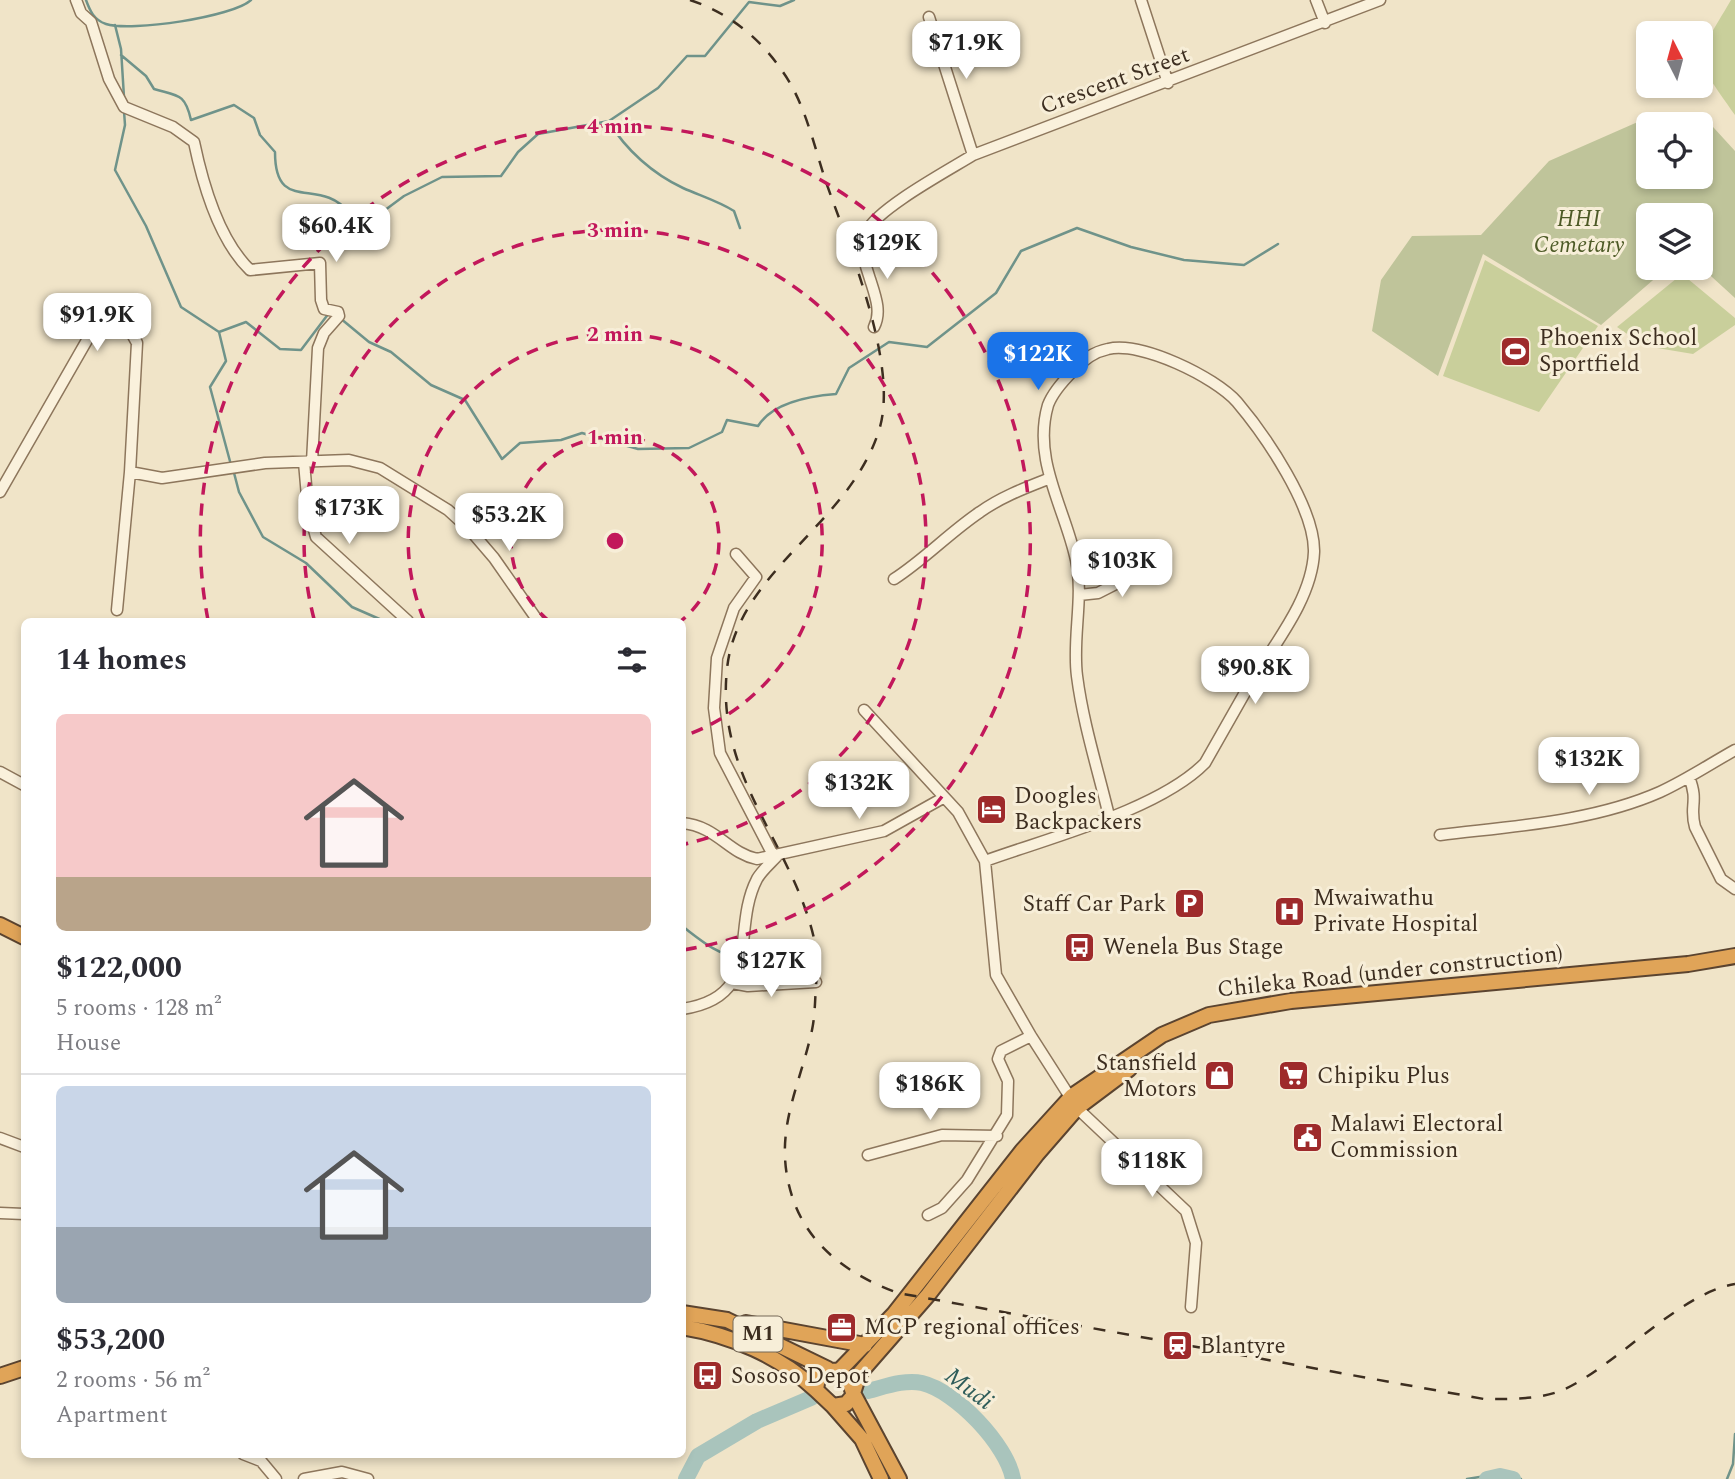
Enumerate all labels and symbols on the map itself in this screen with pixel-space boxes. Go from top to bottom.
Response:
north arrow [1636,21,1713,98]
pin: $71.9K [909,22,1023,81]
street label: Crescent Street [1035,38,1195,124]
text: 4 min [587,111,643,143]
park label: HHI Cemetary [1534,202,1625,263]
pin: $60.4K [279,204,393,264]
text: 3 min [587,215,643,247]
pin: $129K [838,222,936,281]
pin: $91.9K [40,294,154,353]
text: 2 min [587,319,643,351]
place label: Phoenix School Sportfield [1539,321,1697,382]
pin: $122K [989,332,1087,392]
sports icon: Phoenix School Sportfield [1499,334,1533,368]
text: 1 min [587,422,643,454]
pin: $173K [300,486,398,546]
pin: $53.2K [452,494,566,553]
centre of rings [603,529,627,553]
pin: $103K [1073,540,1171,599]
pin: $90.8K [1198,646,1312,706]
pin: $132K [1540,738,1638,797]
pin: $132K [810,762,908,821]
place label: Doogles Backpackers [1014,779,1142,840]
hotel icon: Doogles Backpackers [974,792,1008,826]
place label: Mwaiwathu Private Hospital [1313,881,1478,942]
place label: Staff Car Park [1023,887,1166,922]
parking icon: Staff Car Park [1172,887,1206,921]
hospital icon: Mwaiwathu Private Hospital [1273,894,1307,928]
bus stop icon: Wenela Bus Stage [1063,930,1097,964]
place label: Wenela Bus Stage [1103,930,1283,965]
street label: Chileka Road (under construction) [1215,936,1565,1008]
pin: $127K [722,940,820,999]
place label: Stansfield Motors [1096,1046,1197,1107]
shop icon: Stansfield Motors [1203,1059,1237,1093]
supermarket icon: Chipiku Plus [1277,1059,1311,1093]
place label: Chipiku Plus [1317,1059,1450,1094]
pin: $186K [881,1062,979,1122]
place label: Malawi Electoral Commission [1330,1107,1503,1168]
public building icon: Malawi Electoral Commission [1290,1120,1324,1154]
pin: $118K [1103,1140,1201,1199]
office icon: MCP regional offices [824,1310,858,1344]
place label: MCP regional offices [864,1310,1080,1345]
road number: M1 [734,1316,782,1352]
station icon: Blantyre [1160,1329,1194,1363]
place label: Blantyre [1200,1329,1286,1364]
bus stop icon: Sososo Depot [691,1359,725,1393]
place label: Sososo Depot [731,1359,869,1394]
water label: Mudi [937,1359,1001,1420]

